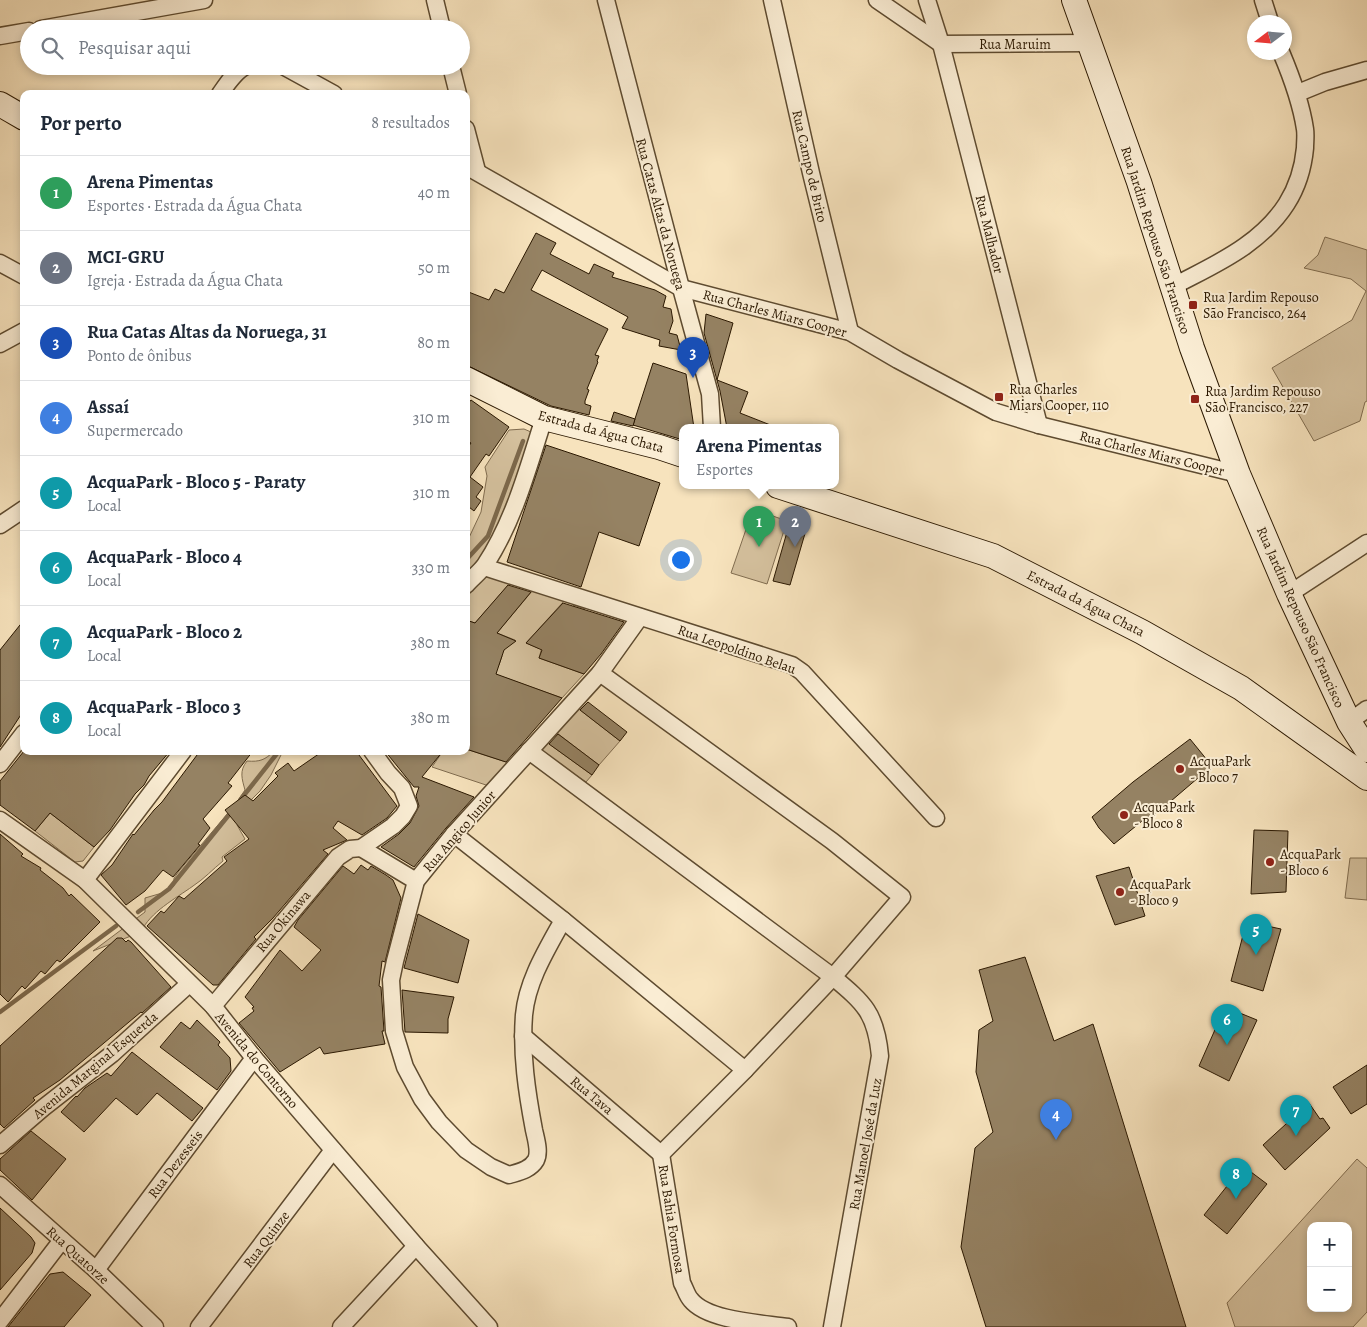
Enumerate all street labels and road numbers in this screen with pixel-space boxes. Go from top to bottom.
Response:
street label: Rua Maruim [979,35,1051,54]
street label: Rua Campo de Brito [787,108,832,224]
street label: Rua Catas Altas da Noruega [631,136,690,293]
street label: Rua Jardim Repouso São Francisco [1116,144,1195,337]
street label: Rua Malhador [971,193,1009,276]
street label: Rua Charles Miars Cooper [701,285,850,342]
street label: Estrada da Água Chata [536,405,667,458]
street label: Rua Charles Miars Cooper [1077,426,1227,481]
street label: Rua Jardim Repouso São Francisco [1252,524,1349,711]
street label: Estrada da Água Chata [1024,565,1148,642]
street label: Rua Leopoldino Belau [675,620,799,679]
street label: Rua Angico Junior [419,786,501,876]
street label: Rua Okinawa [252,886,315,956]
street label: Avenida Marginal Esquerda [28,1007,162,1124]
street label: Avenida do Contorno [210,1007,303,1113]
street label: Rua Tava [566,1072,618,1119]
street label: Rua Manoel José da Luz [845,1076,886,1212]
street label: Rua Dezesseis [143,1126,207,1202]
street label: Rua Bahia Formosa [653,1163,690,1275]
street label: Rua Quinze [239,1207,294,1272]
street label: Rua Quatorze [42,1222,113,1289]

